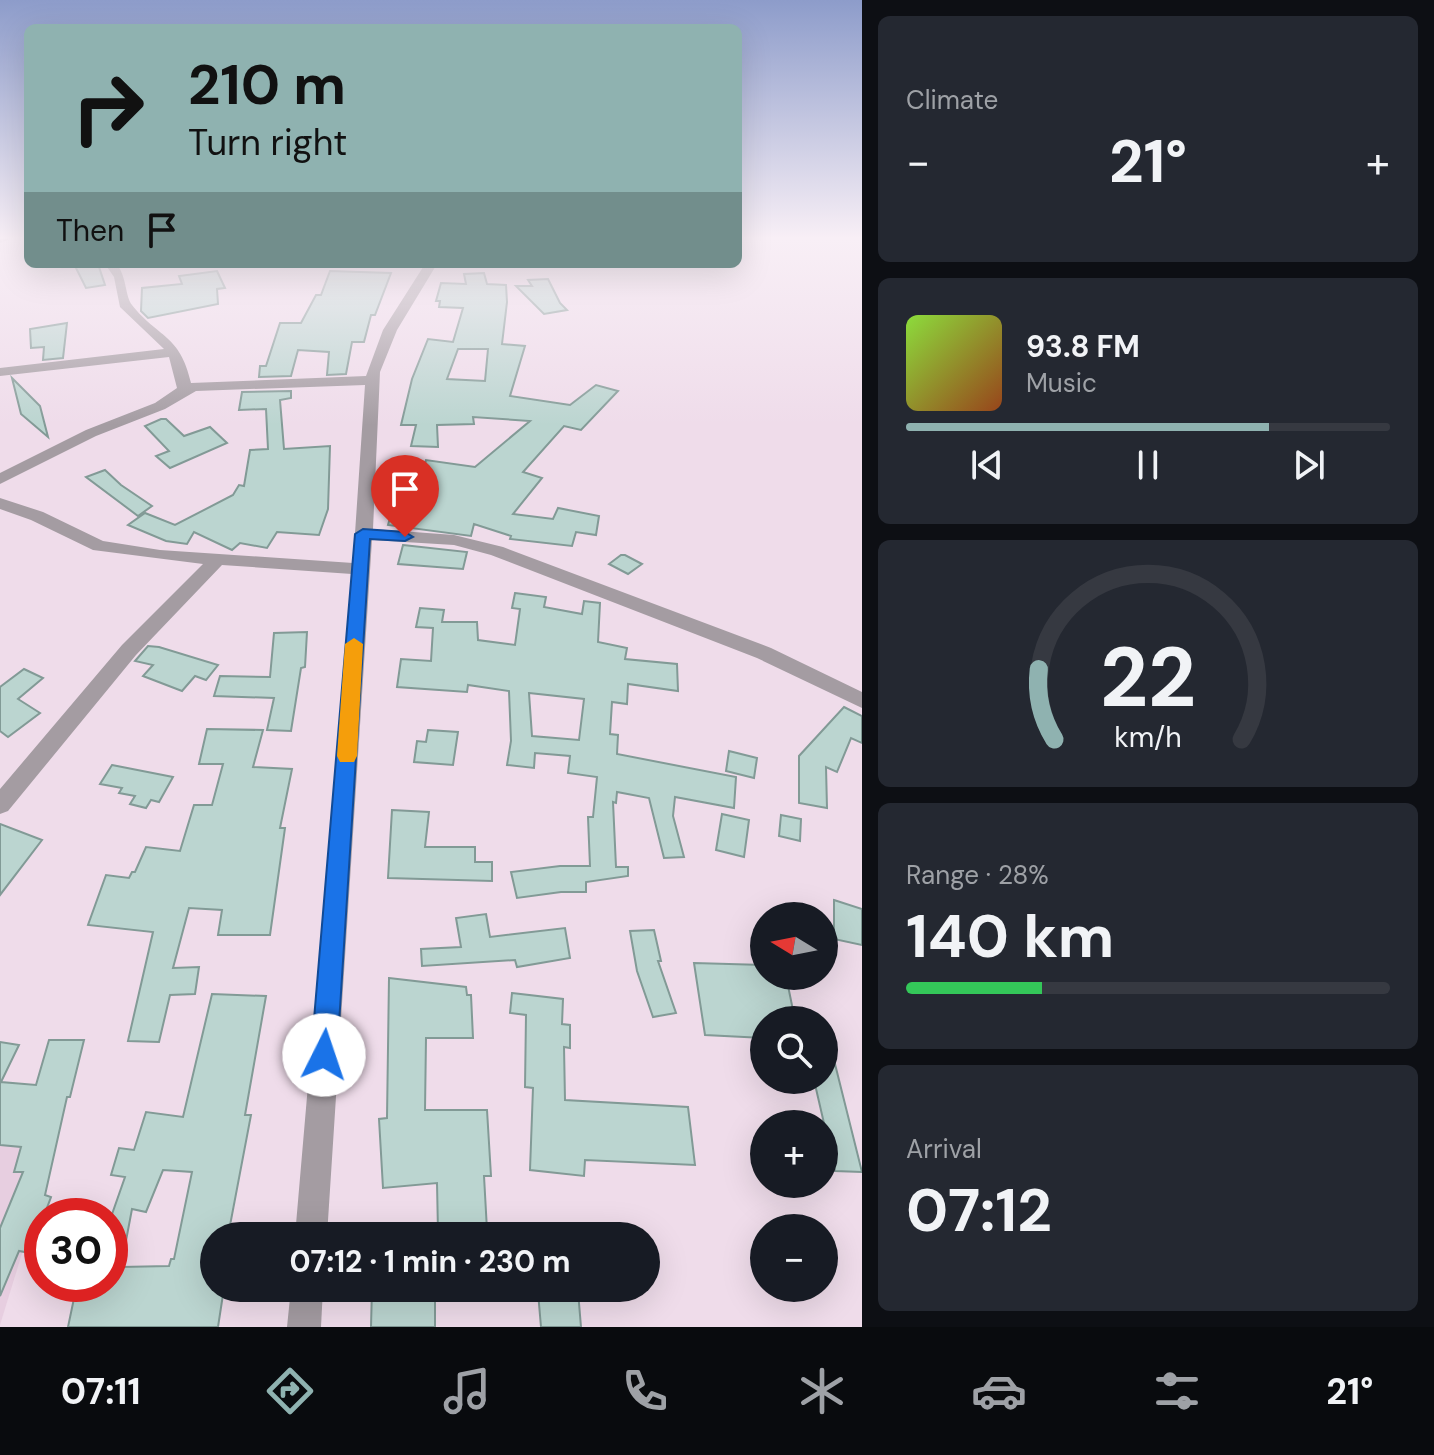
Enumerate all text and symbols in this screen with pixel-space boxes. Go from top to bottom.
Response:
text: 210 m [188,48,346,121]
icon: right [56,56,160,160]
text: Climate [906,83,998,117]
text: Turn right [188,119,347,166]
text: 21° [1109,122,1187,201]
text: − [906,133,930,191]
text: + [1366,133,1390,191]
icon: arrive [140,208,184,252]
text: Then [56,211,124,250]
text: 93.8 FM [1026,327,1140,366]
text: Music [1026,366,1097,400]
icon: previous [965,443,1009,487]
icon: pause [1126,443,1170,487]
icon: next [1287,443,1331,487]
pin [371,455,439,537]
icon: arrive [383,467,427,511]
text: 22 [1100,622,1196,731]
text: km/h [1114,719,1182,756]
text: Range · 28% [906,858,1049,892]
text: 140 km [906,897,1114,976]
north arrow [750,902,838,990]
map controls [750,902,838,1302]
button: search [750,1006,838,1094]
position arrow [282,1013,366,1097]
button: + [750,1110,838,1198]
text: Arrival [906,1132,982,1166]
text: 07:12 [906,1171,1052,1250]
speed limit sign: 30 [24,1198,128,1302]
button: − [750,1214,838,1302]
text: 07:12 · 1 min · 230 m [290,1242,570,1281]
icon: directions [262,1363,318,1419]
icon: music [439,1363,495,1419]
icon: phone [617,1363,673,1419]
icon: climate [794,1363,850,1419]
icon: car [971,1363,1027,1419]
icon: filters [1149,1363,1205,1419]
text: 07:11 [61,1368,141,1415]
text: 21° [1326,1368,1373,1415]

